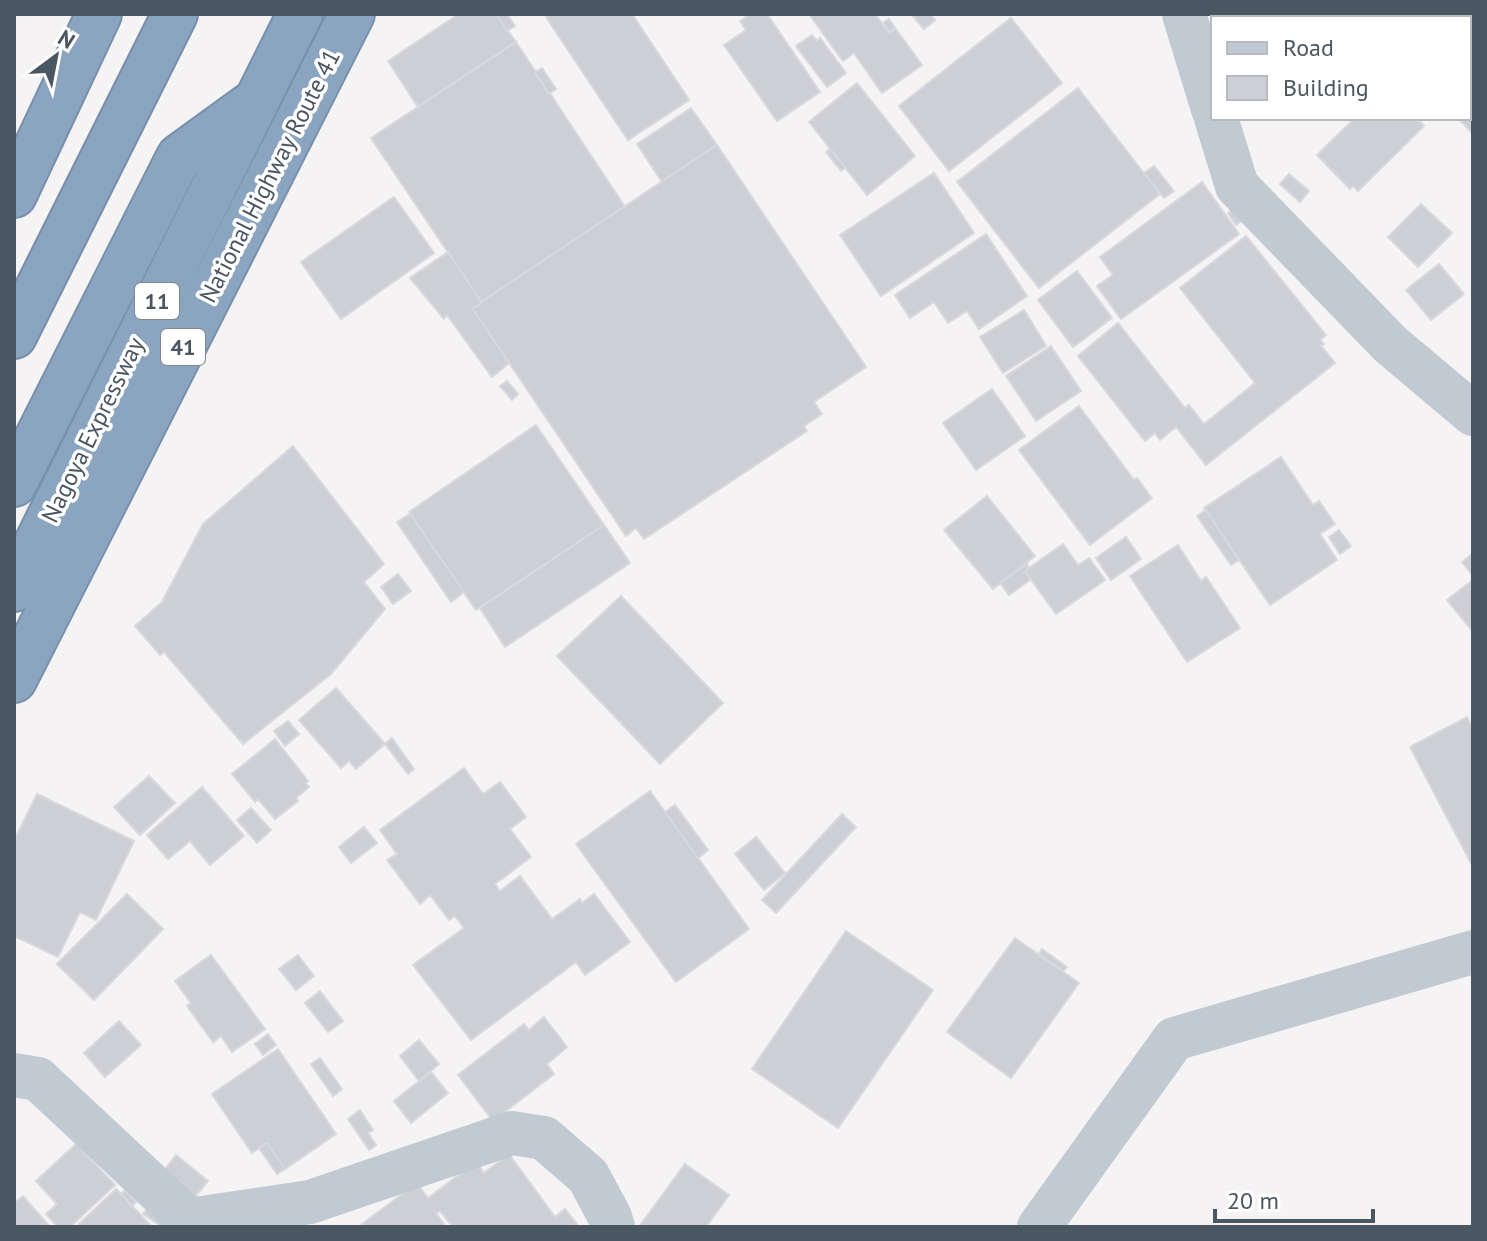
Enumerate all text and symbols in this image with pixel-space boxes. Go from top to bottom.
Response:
north arrow [16,16,96,96]
legend [1211,16,1471,120]
text: N [53,23,80,55]
text: Road [1283,32,1334,63]
street label: National Highway Route 41 [192,44,347,308]
text: Building [1283,72,1369,103]
road number: 11 [135,283,179,319]
road number: 41 [161,329,205,365]
street label: Nagoya Expressway [34,332,151,528]
scale bar [1215,1173,1373,1223]
text: 20 m [1227,1185,1279,1216]

